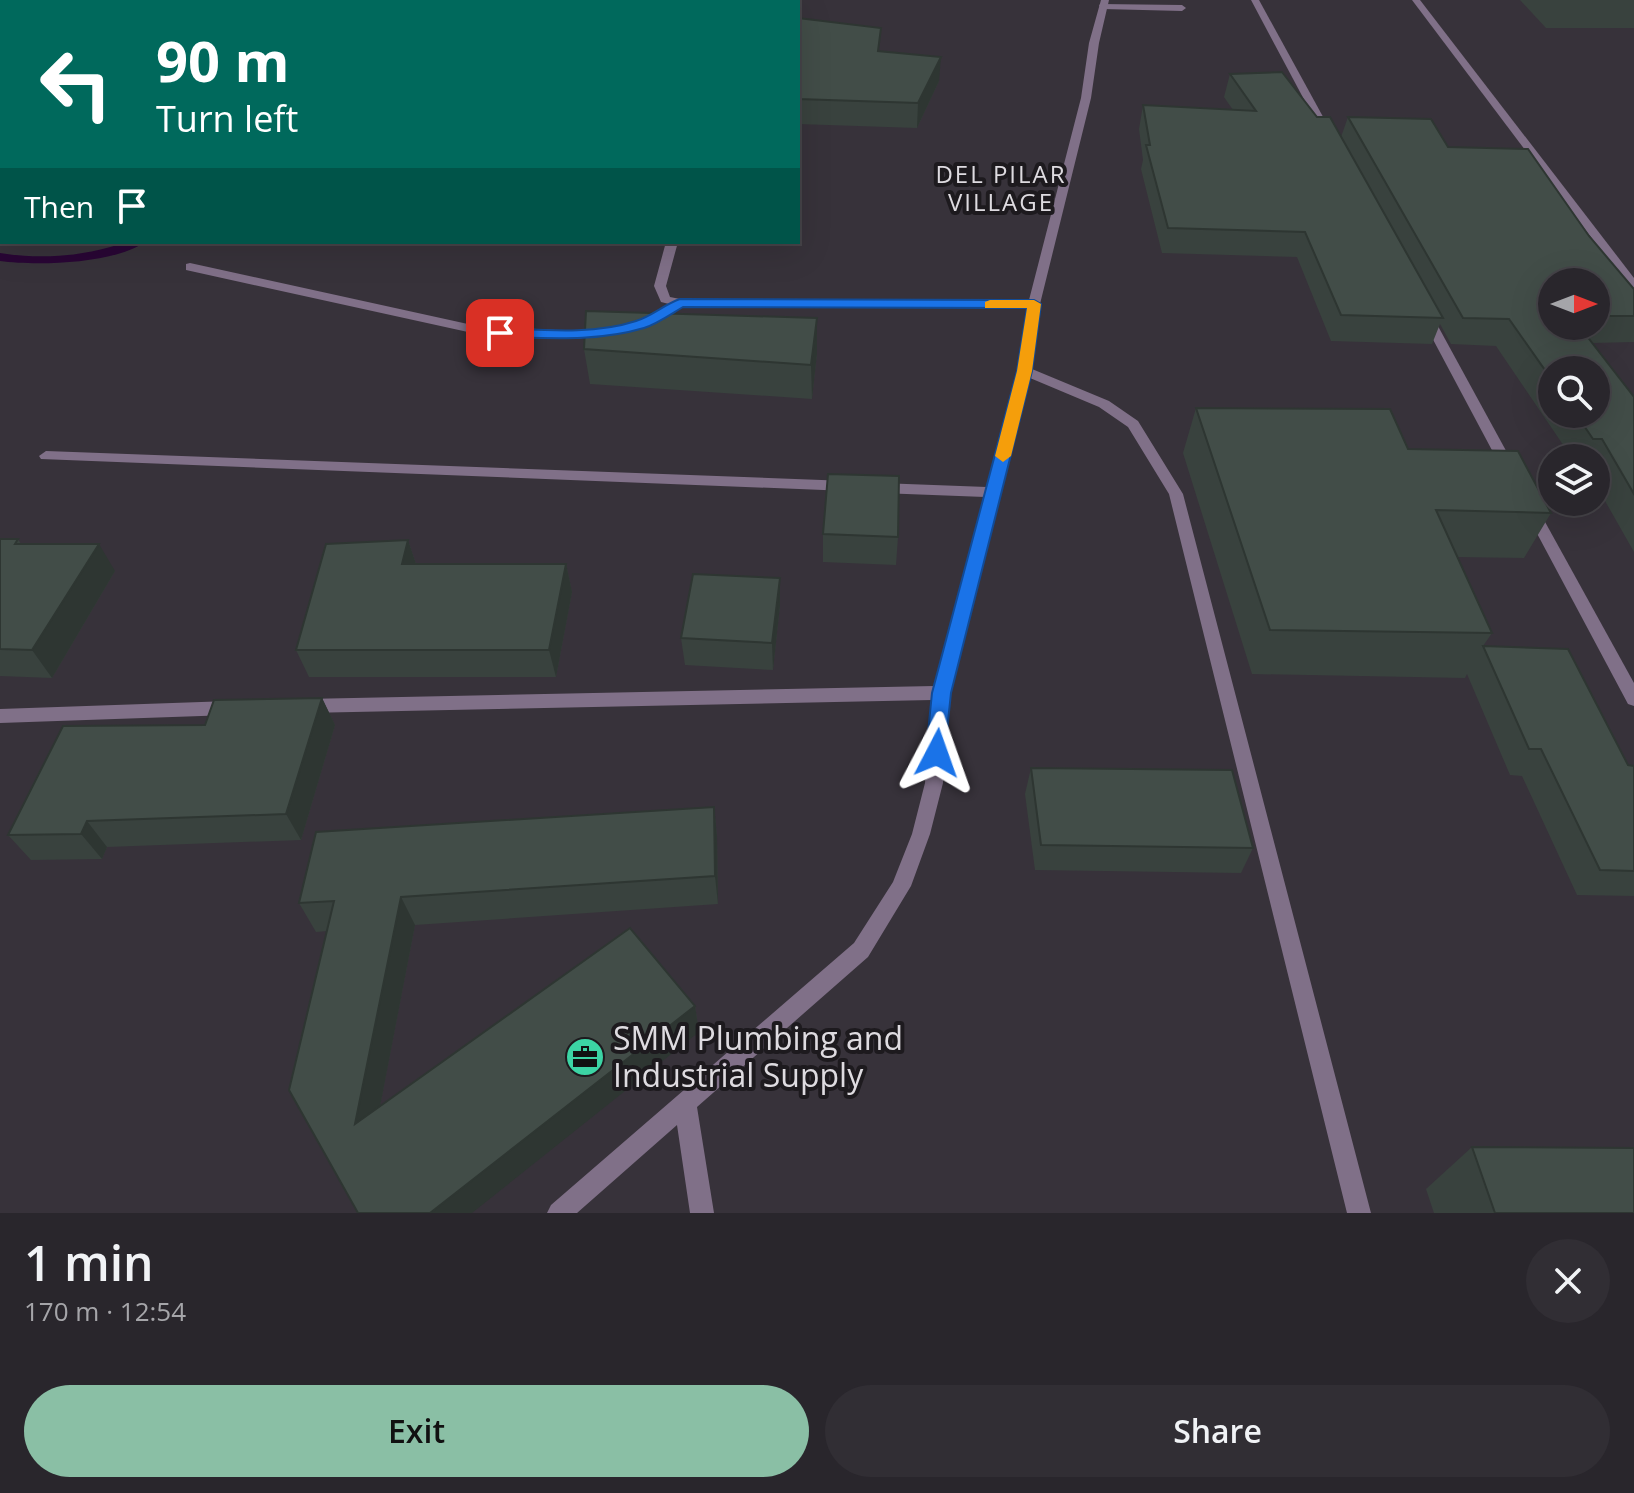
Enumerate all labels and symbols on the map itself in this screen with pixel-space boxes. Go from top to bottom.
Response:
district label: DEL PILAR VILLAGE [935,157,1067,218]
north arrow [1538,268,1610,340]
pin [466,299,534,367]
position arrow [895,711,979,795]
place label: SMM Plumbing and Industrial Supply [613,1016,903,1096]
office icon: SMM Plumbing and Industrial Supply [564,1036,606,1078]

